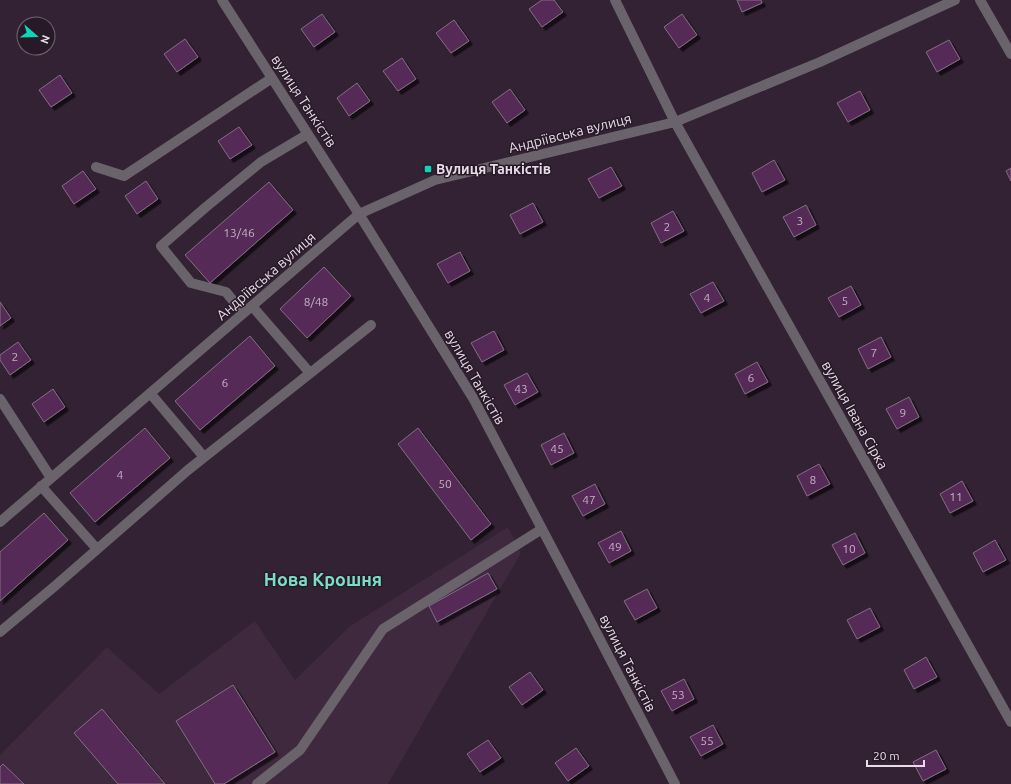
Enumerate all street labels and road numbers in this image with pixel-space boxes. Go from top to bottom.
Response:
street label: вулиця Танкістів [268,52,340,150]
street label: Андріївська вулиця [507,110,633,156]
street label: Андріївська вулиця [213,229,319,323]
street label: вулиця Танкістів [441,327,509,427]
street label: вулиця Івана Сірка [819,358,891,472]
street label: вулиця Танкістів [597,612,659,714]

